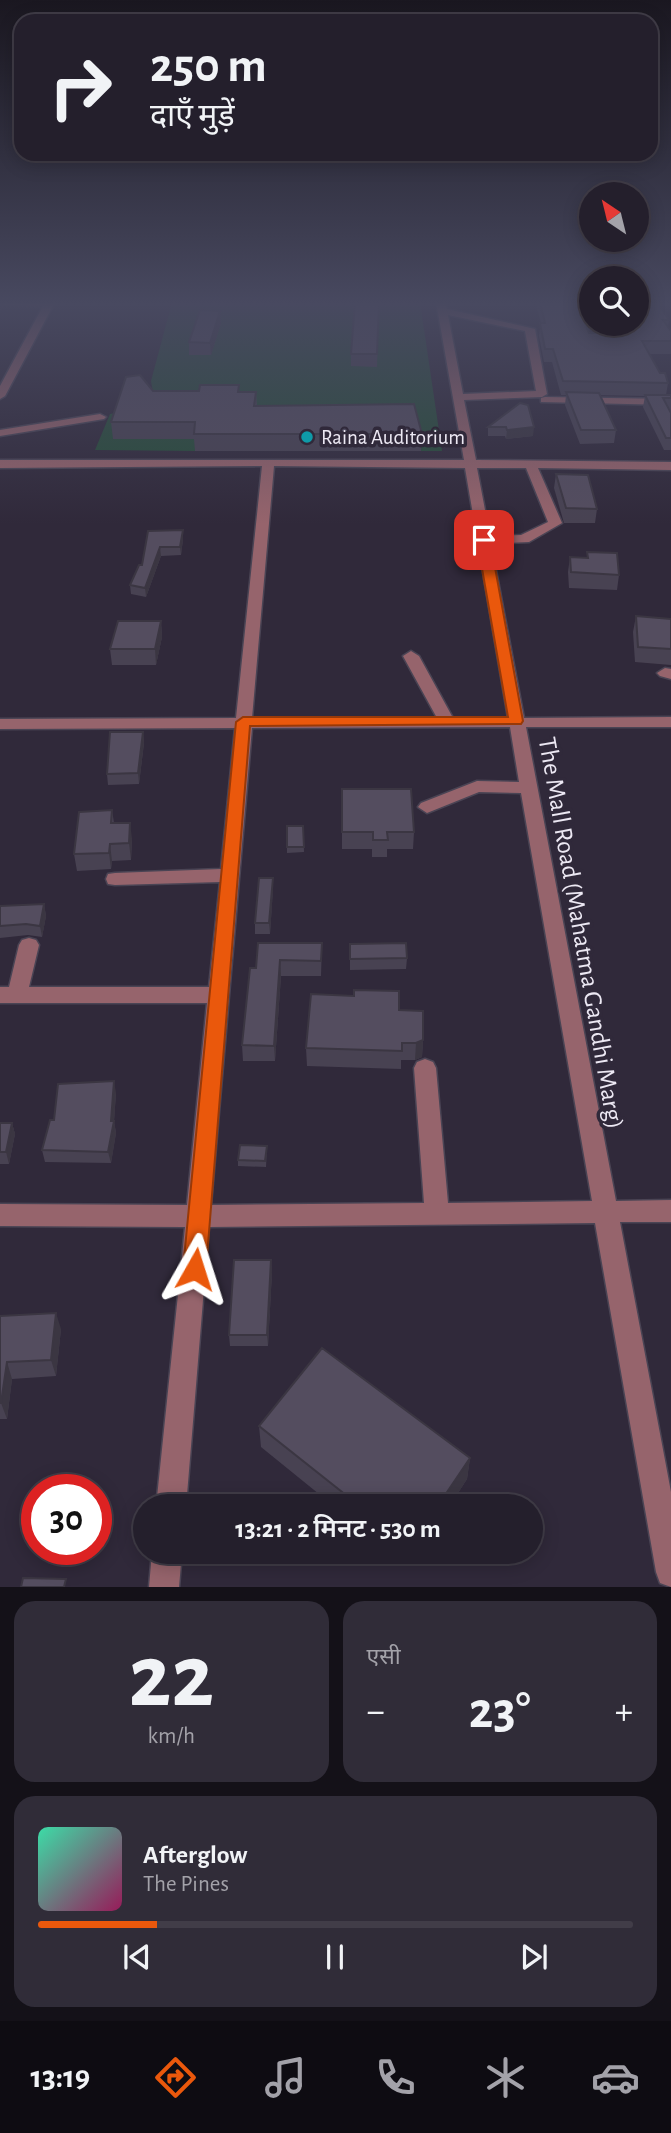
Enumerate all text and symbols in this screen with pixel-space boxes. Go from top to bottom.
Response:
icon: right [35,42,126,133]
text: 250 m [150,42,267,91]
text: दाएँ मुड़ें [150,100,235,132]
north arrow [579,182,649,252]
map controls [579,182,649,336]
button: search [579,266,649,336]
place label: Raina Auditorium [321,427,465,448]
marker: Raina Auditorium [299,429,315,445]
pin [454,510,514,570]
icon: arrive [465,521,503,559]
street label: The Mall Road (Mahatma Gandhi Marg) [534,735,628,1131]
position arrow [158,1232,232,1306]
speed limit sign: 30 [21,1474,112,1565]
text: 13:21 · 2 मिनट · 530 m [235,1516,441,1542]
text: 22 [128,1632,214,1723]
text: एसी [367,1646,401,1669]
text: 23° [469,1685,531,1737]
text: − [367,1693,385,1731]
text: + [615,1693,633,1731]
text: km/h [148,1725,195,1748]
text: Afterglow [143,1842,247,1868]
text: The Pines [143,1873,229,1896]
icon: previous [118,1938,156,1976]
icon: pause [316,1938,354,1976]
icon: next [515,1938,553,1976]
icon: directions [151,2053,200,2102]
icon: music [261,2053,310,2102]
icon: phone [371,2053,420,2102]
icon: climate [481,2053,530,2102]
icon: car [591,2053,640,2102]
text: 13:19 [31,2061,90,2093]

